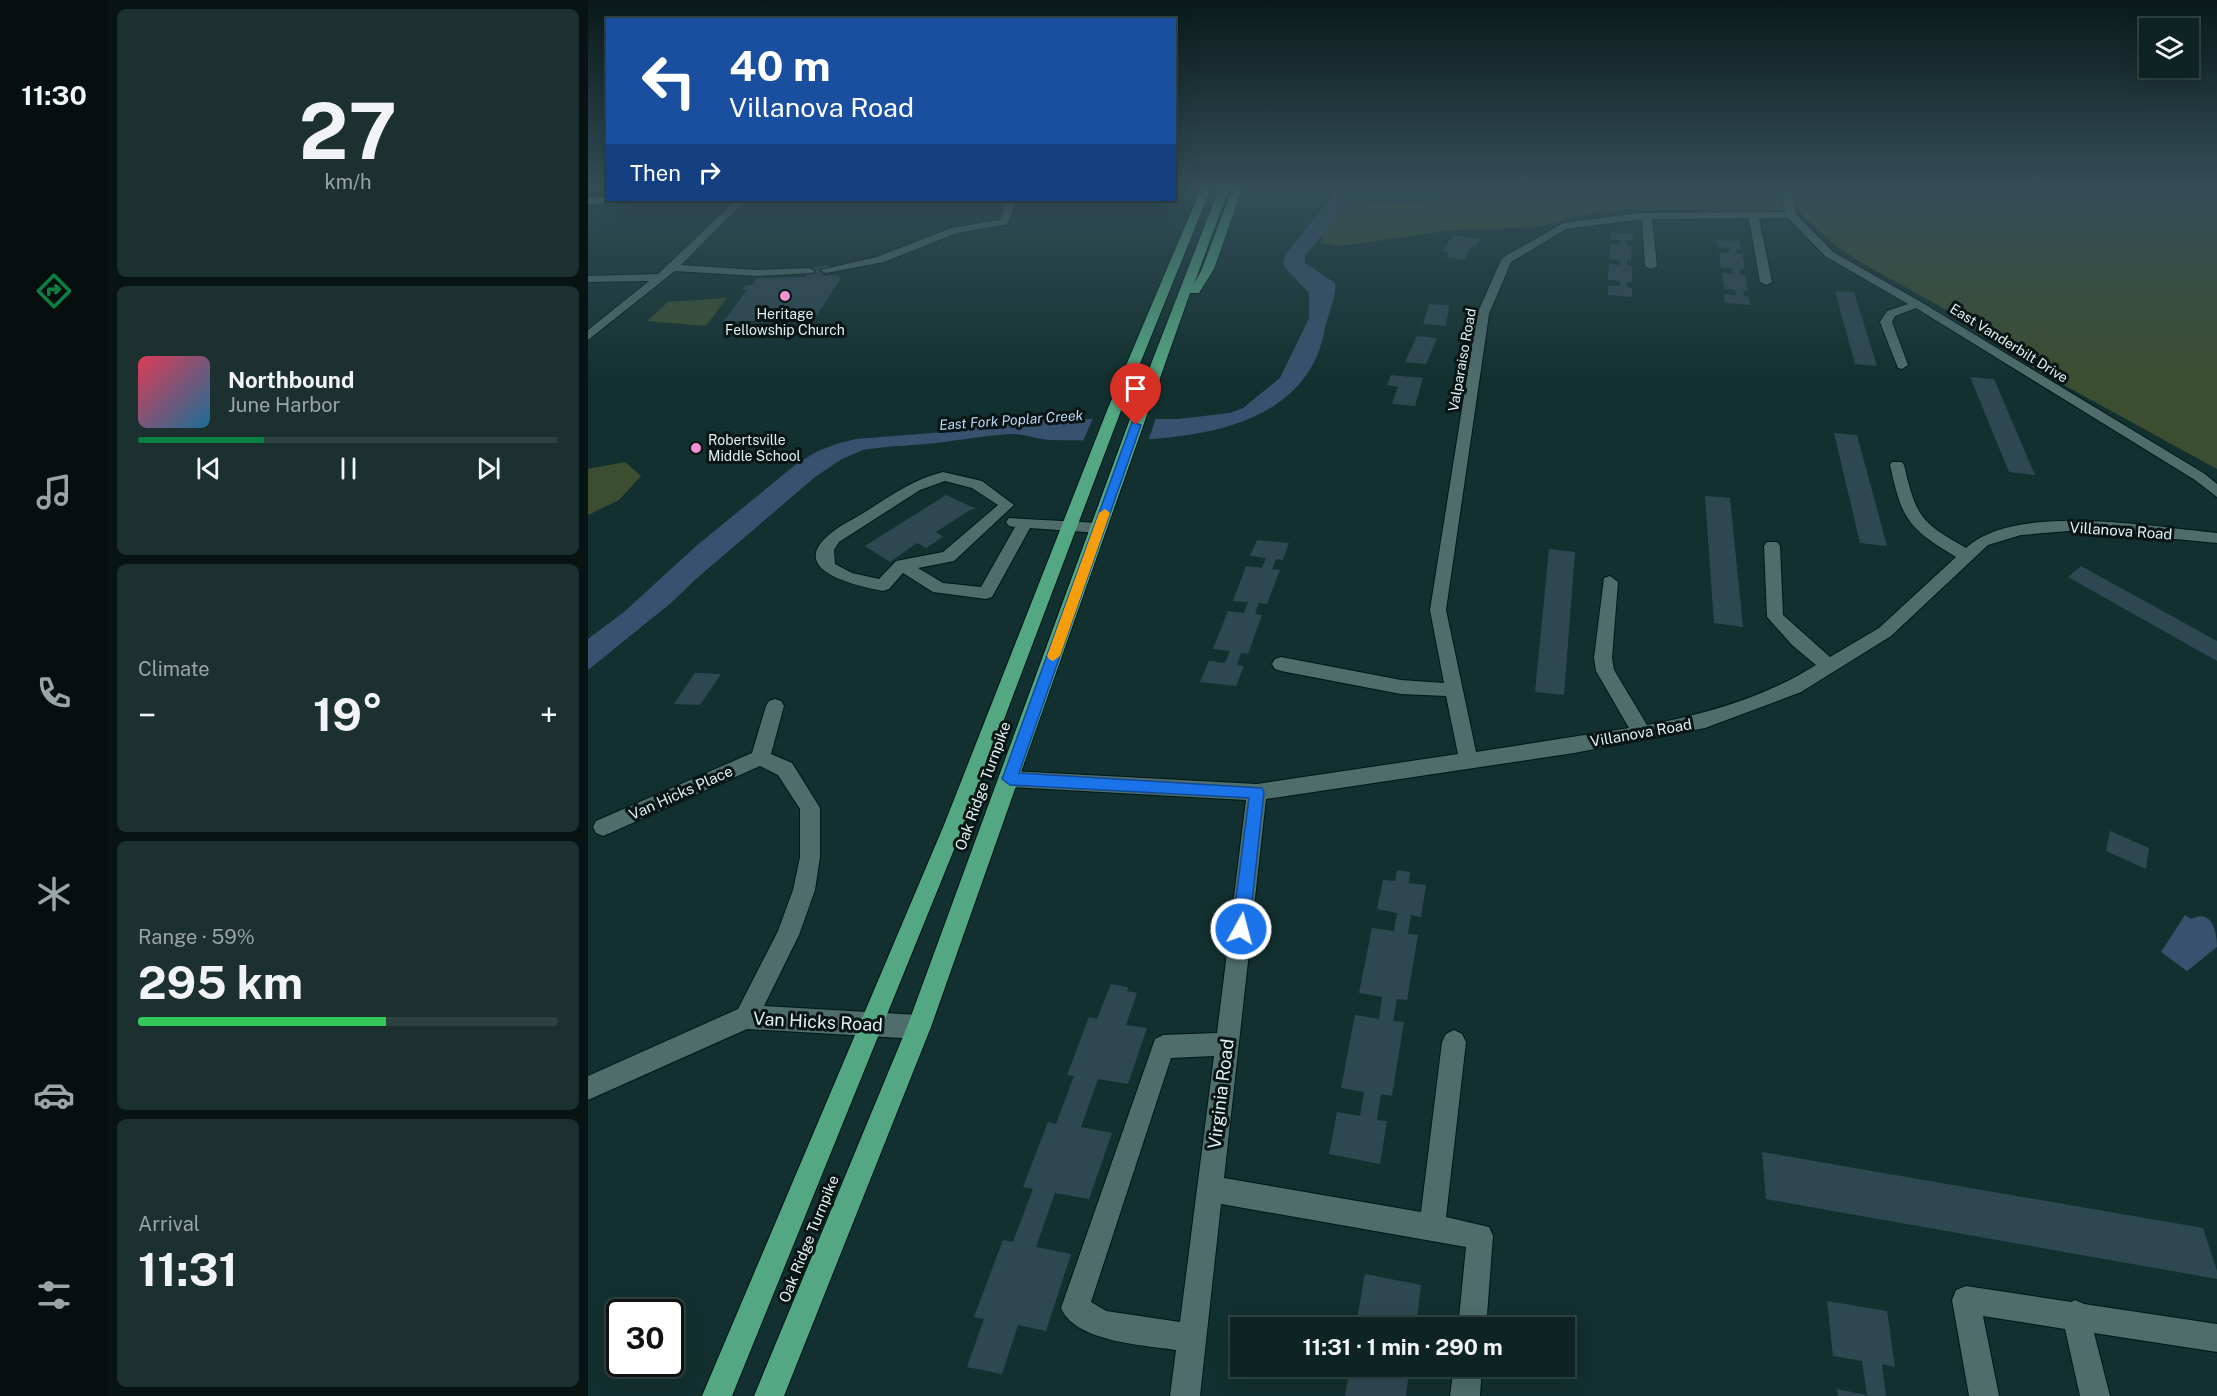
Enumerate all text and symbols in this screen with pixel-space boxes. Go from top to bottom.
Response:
map controls [2139,18,2199,78]
button: layers [2139,18,2199,78]
text: 40 m [729,41,831,90]
icon: left [630,42,708,120]
text: 11:30 [21,79,87,111]
text: 27 [299,85,397,177]
text: Villanova Road [729,91,914,123]
icon: right [693,156,726,189]
text: Then [630,160,681,186]
text: km/h [324,170,372,194]
icon: directions [33,270,75,312]
marker: Heritage Fellowship Church [778,289,792,303]
street label: East Vanderbilt Drive [1947,300,2071,386]
place label: Heritage Fellowship Church [725,306,845,338]
street label: Valparaiso Road [1445,307,1479,413]
pin [1110,363,1161,425]
text: Northbound [228,367,354,393]
icon: arrive [1119,372,1152,405]
text: June Harbor [228,393,340,417]
water label: East Fork Poplar Creek [938,407,1084,433]
place label: Robertsville Middle School [708,432,801,464]
marker: Robertsville Middle School [689,441,703,455]
icon: previous [192,452,225,485]
icon: pause [332,452,365,485]
icon: next [472,452,505,485]
icon: music [33,471,75,513]
street label: Villanova Road [2069,518,2173,543]
text: Climate [138,657,210,681]
icon: phone [33,672,75,714]
text: 19° [313,688,383,741]
text: − [138,696,156,734]
text: + [540,696,558,734]
street label: Villanova Road [1589,715,1693,750]
street label: Oak Ridge Turnpike [951,719,1014,853]
street label: Van Hicks Place [626,762,735,823]
icon: climate [33,873,75,915]
position arrow [1209,897,1273,961]
text: Range · 59% [138,925,255,949]
text: 295 km [138,956,303,1009]
street label: Van Hicks Road [753,1008,883,1035]
street label: Virginia Road [1203,1038,1238,1150]
icon: car [33,1074,75,1116]
street label: Oak Ridge Turnpike [775,1173,842,1305]
text: Arrival [138,1212,200,1236]
text: 11:31 [138,1243,238,1296]
icon: filters [33,1274,75,1316]
speed limit sign: 30 [606,1299,684,1377]
text: 11:31 · 1 min · 290 m [1302,1334,1503,1360]

